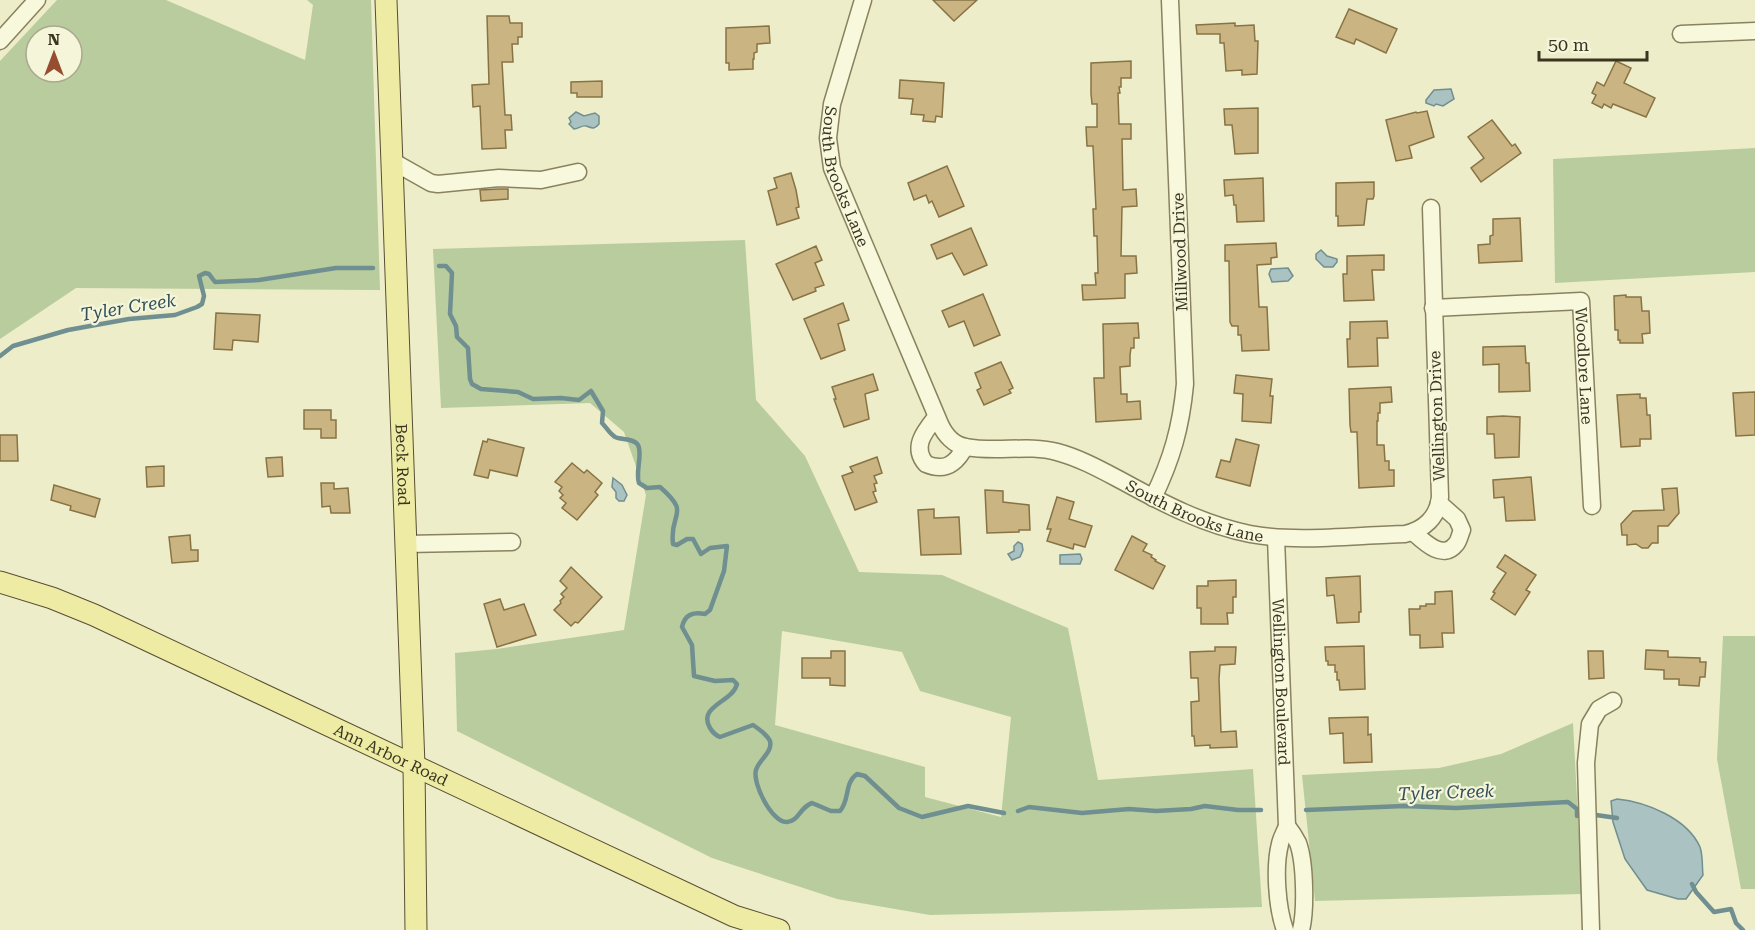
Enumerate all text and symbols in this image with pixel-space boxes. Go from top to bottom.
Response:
north arrow [24,24,84,84]
scale bar [1539,24,1647,62]
text: N [48,30,60,49]
text: 50 m [1548,34,1589,55]
street label: South Brooks Lane [818,105,874,250]
street label: Millwood Drive [1168,192,1192,312]
water label: Tyler Creek [79,289,177,325]
street label: Woodlore Lane [1572,307,1597,425]
street label: Wellington Drive [1425,350,1449,482]
street label: Beck Road [392,423,414,506]
street label: South Brooks Lane [1123,475,1265,546]
street label: Wellington Boulevard [1269,598,1294,766]
street label: Ann Arbor Road [331,720,451,790]
water label: Tyler Creek [1397,780,1495,804]

